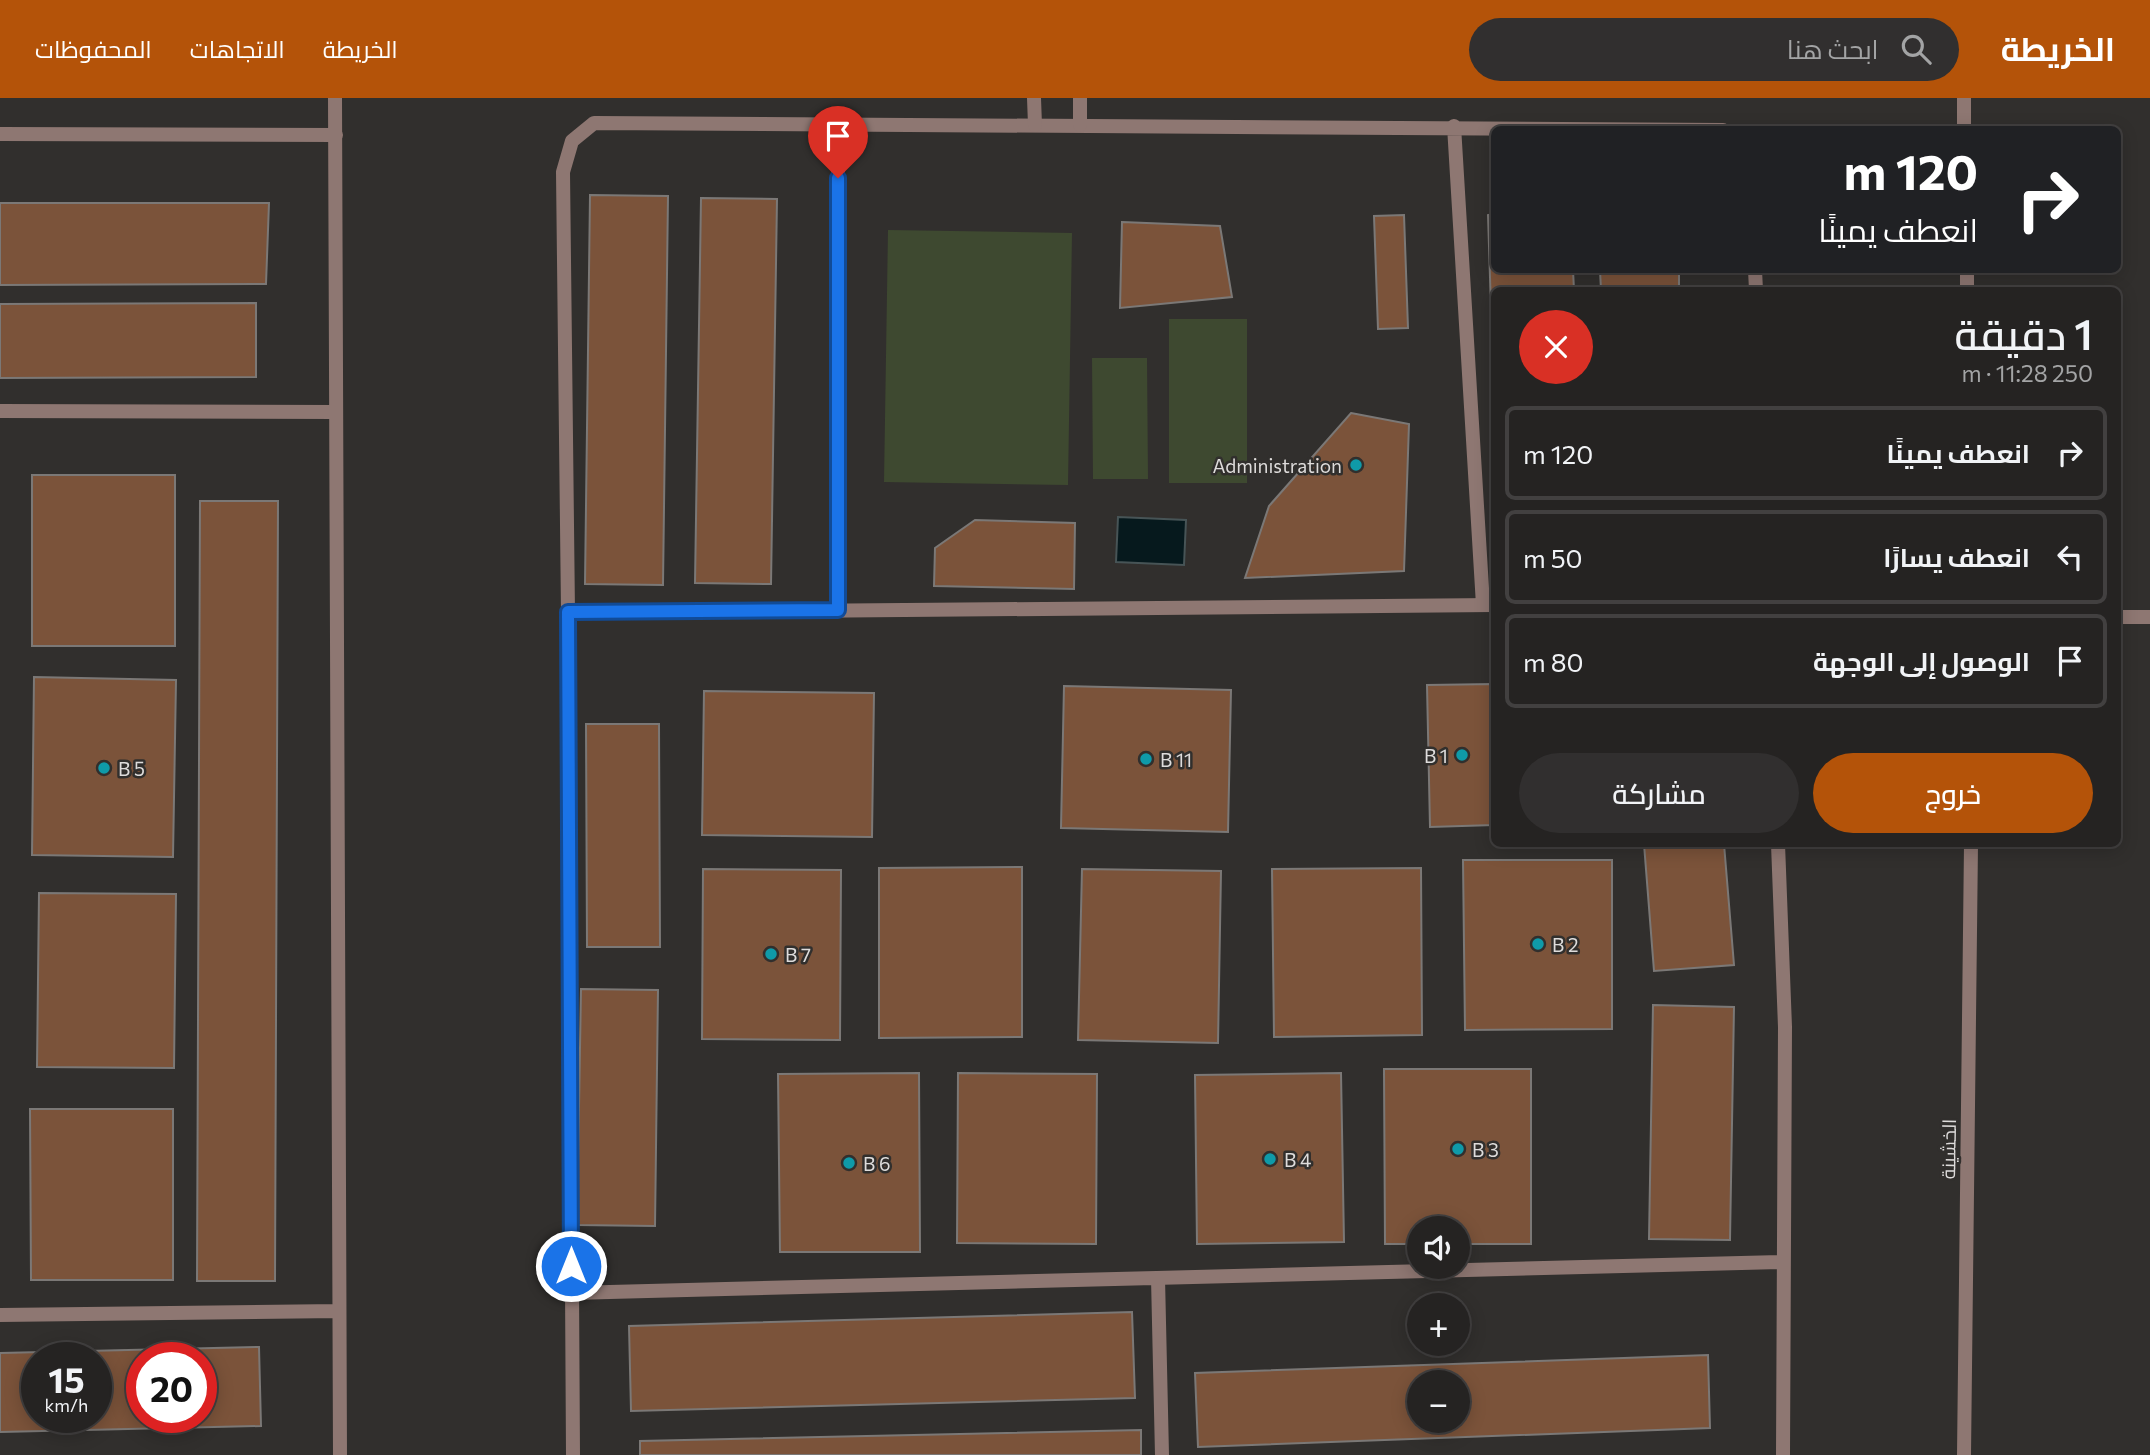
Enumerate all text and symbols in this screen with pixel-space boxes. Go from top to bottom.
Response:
search box [1469,18,1959,81]
text: الخريطة [2001,27,2115,68]
icon: search [1897,30,1935,68]
text: ابحث هنا [1787,33,1879,64]
text: المحفوظات [35,34,152,63]
text: الاتجاهات [190,34,285,63]
text: الخريطة [323,34,398,63]
pin [808,106,868,178]
icon: arrive [819,117,857,155]
text: 120 m [1844,140,1978,200]
icon: right [2002,154,2093,245]
text: انعطف يمينًا [1818,209,1978,249]
text: 1 دقيقة [1954,307,2093,359]
button: close [1519,310,1593,384]
text: 250 m · 11:28 [1962,359,2093,387]
icon: right [2051,434,2089,472]
text: انعطف يمينًا [1886,437,2030,468]
text: 120 m [1523,438,1593,469]
place label: Administration [1212,454,1342,477]
marker: Administration [1348,457,1364,473]
icon: left [2051,538,2089,576]
text: انعطف يسارًا [1883,541,2030,572]
text: 50 m [1523,542,1583,573]
icon: arrive [2051,642,2089,680]
text: الوصول إلى الوجهة [1813,645,2030,676]
text: 80 m [1523,646,1583,677]
place label: B 1 [1424,744,1448,767]
marker: B 1 [1454,747,1470,763]
place label: B 11 [1160,748,1192,771]
marker: B 11 [1138,751,1154,767]
button: مشاركة [1519,753,1799,833]
button: خروج [1813,753,2093,833]
place label: B 5 [118,757,145,780]
marker: B 5 [96,760,112,776]
place label: B 2 [1552,933,1578,956]
marker: B 2 [1530,936,1546,952]
place label: B 7 [785,943,811,966]
marker: B 7 [763,946,779,962]
street label: الخشينة [1936,1119,1960,1179]
place label: B 3 [1472,1138,1499,1161]
marker: B 3 [1450,1141,1466,1157]
place label: B 4 [1284,1148,1311,1171]
marker: B 4 [1262,1151,1278,1167]
place label: B 6 [863,1152,890,1175]
marker: B 6 [841,1155,857,1171]
map controls [1407,1216,1470,1433]
button: sound [1407,1216,1470,1279]
position arrow [534,1229,608,1303]
button: + [1407,1293,1470,1356]
speed limit sign: 20 [126,1342,217,1433]
text: 15 [48,1357,85,1400]
button: − [1407,1370,1470,1433]
text: km/h [45,1394,88,1416]

